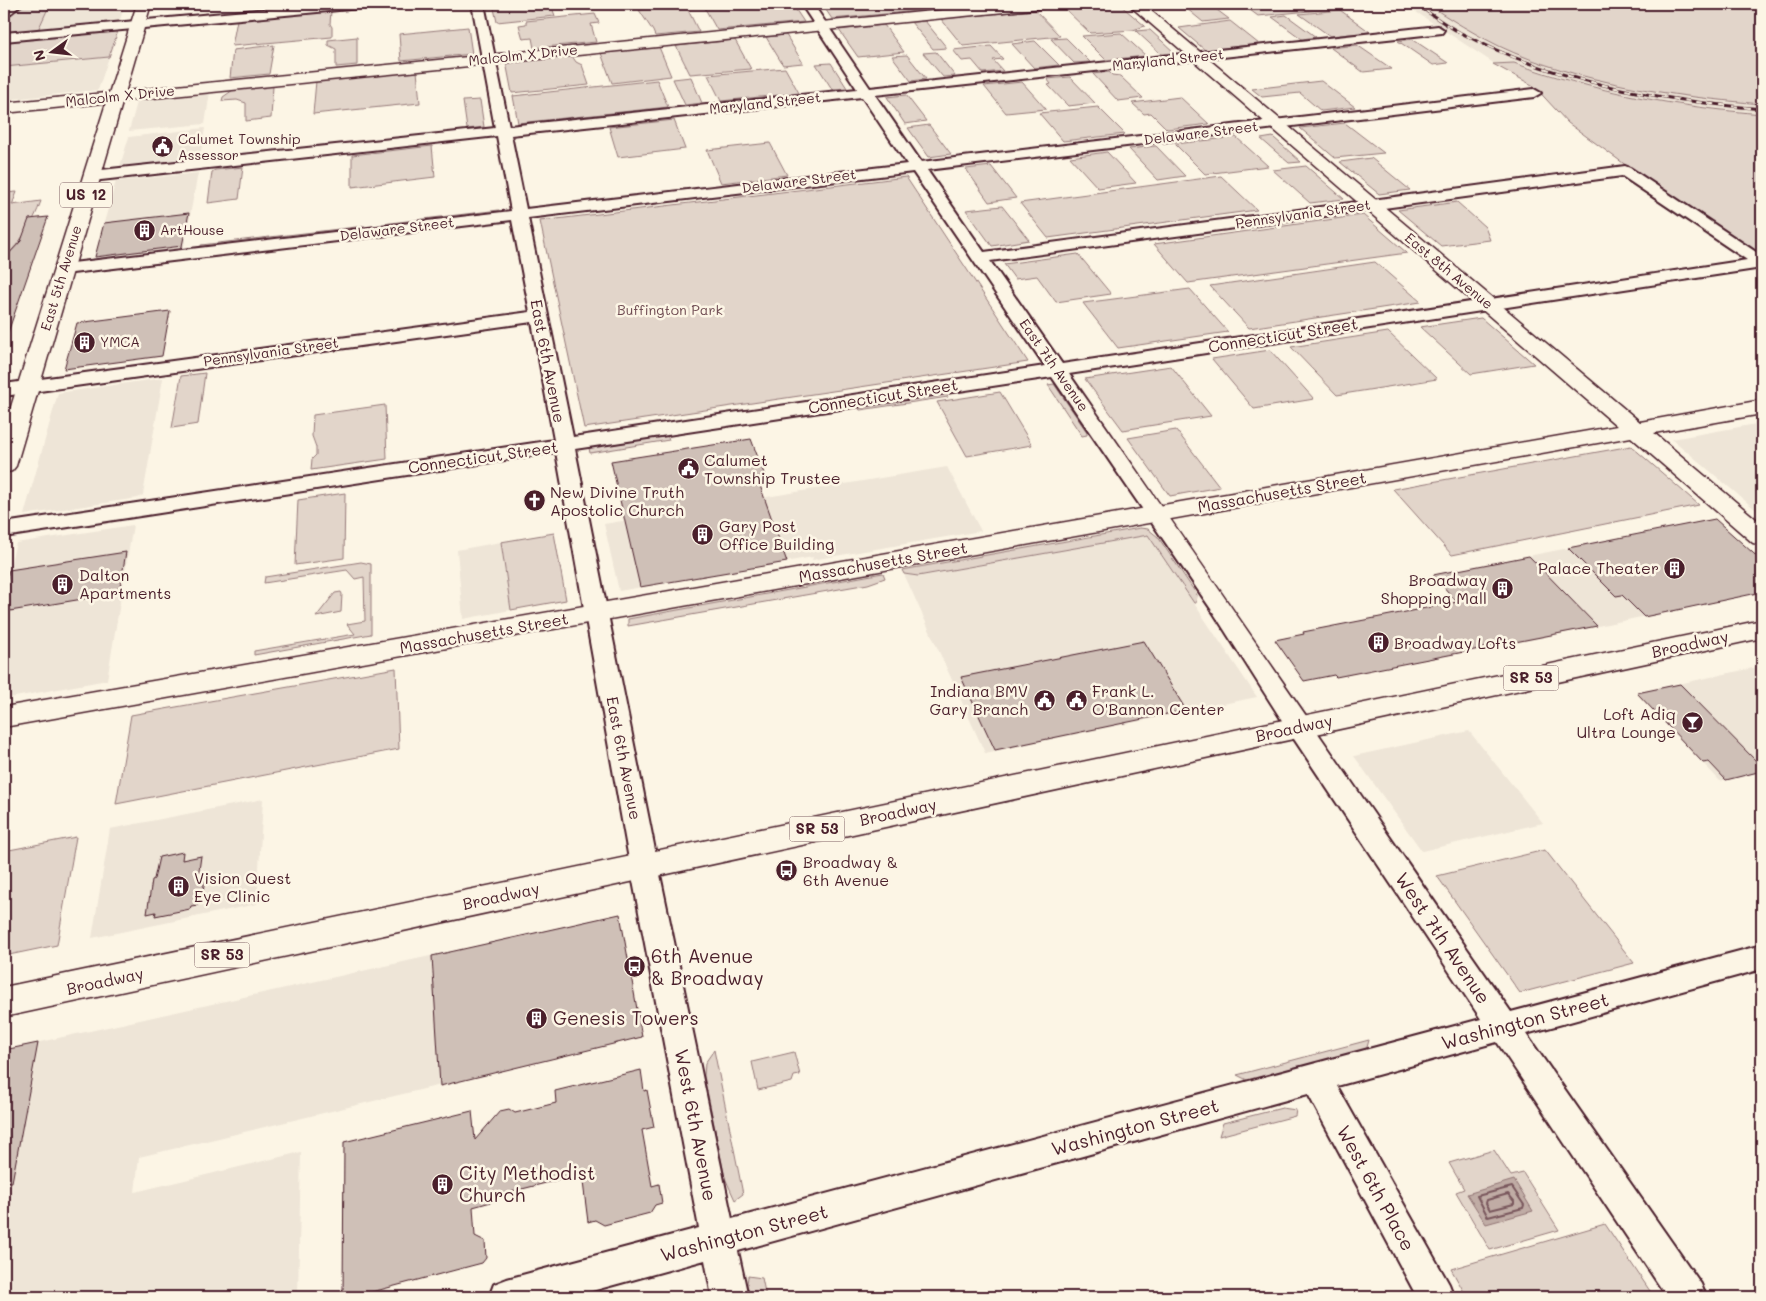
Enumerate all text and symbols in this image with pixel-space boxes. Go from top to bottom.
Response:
north arrow [28,28,78,78]
street label: Malcolm X Drive [467,39,579,70]
street label: Maryland Street [1111,44,1225,75]
text: N [28,48,50,63]
street label: Malcolm X Drive [64,80,176,111]
street label: Maryland Street [708,87,822,118]
street label: Delaware Street [1143,116,1259,149]
place label: Calumet Township Assessor [178,129,301,164]
public building icon: Calumet Township Assessor [150,135,174,159]
street label: Delaware Street [741,164,857,197]
road number: US 12 [60,182,112,208]
street label: Pennsylvania Street [1234,195,1372,232]
street label: Delaware Street [339,212,455,245]
building icon: ArtHouse [132,218,156,242]
place label: ArtHouse [160,220,224,239]
street label: East 5th Avenue [35,223,86,333]
street label: East 8th Avenue [1401,228,1497,313]
street label: East 6th Avenue [526,297,571,424]
park label: Buffington Park [617,300,723,319]
street label: Connecticut Street [1207,312,1359,357]
street label: East 7th Avenue [1015,315,1093,415]
building icon: YMCA [72,330,96,354]
place label: YMCA [100,332,140,351]
street label: Pennsylvania Street [202,333,340,370]
street label: Connecticut Street [807,373,959,418]
street label: Connecticut Street [407,436,559,477]
place label: Calumet Township Trustee [704,449,841,488]
public building icon: Calumet Township Trustee [676,457,700,481]
street label: Massachusetts Street [1196,466,1368,517]
place label: New Divine Truth Apostolic Church [550,481,684,520]
church icon: New Divine Truth Apostolic Church [522,489,546,513]
place label: Gary Post Office Building [719,515,834,554]
building icon: Gary Post Office Building [691,523,715,547]
street label: Massachusetts Street [797,536,969,587]
building icon: Palace Theater [1663,556,1687,580]
place label: Palace Theater [1538,557,1659,578]
place label: Dalton Apartments [79,564,171,603]
place label: Broadway Shopping Mall [1381,569,1487,608]
building icon: Dalton Apartments [51,572,75,596]
building icon: Broadway Shopping Mall [1491,577,1515,601]
street label: Massachusetts Street [398,607,570,658]
street label: Broadway [1649,625,1730,662]
building icon: Broadway Lofts [1366,631,1390,655]
place label: Broadway Lofts [1394,632,1516,653]
road number: SR 53 [1504,666,1558,690]
place label: Indiana BMV Gary Branch [929,680,1028,719]
place label: Frank L. O'Bannon Center [1092,680,1224,719]
public building icon: Indiana BMV Gary Branch [1032,688,1056,712]
public building icon: Frank L. O'Bannon Center [1064,688,1088,712]
street label: East 6th Avenue [602,694,647,821]
place label: Loft Adiq Ultra Lounge [1576,703,1676,742]
street label: Broadway [1253,709,1334,746]
bar icon: Loft Adiq Ultra Lounge [1680,711,1704,735]
street label: Broadway [857,793,938,830]
road number: SR 53 [790,816,844,842]
place label: Broadway & 6th Avenue [803,851,898,890]
bus stop icon: Broadway & 6th Avenue [775,859,799,883]
place label: Vision Quest Eye Clinic [194,867,291,906]
street label: West 7th Avenue [1390,867,1497,1008]
building icon: Vision Quest Eye Clinic [166,875,190,899]
street label: Broadway [460,877,541,914]
road number: SR 53 [194,942,250,968]
place label: 6th Avenue & Broadway [651,943,764,990]
bus stop icon: 6th Avenue & Broadway [623,955,647,979]
street label: Broadway [64,962,145,999]
street label: Washington Street [1438,986,1611,1055]
place label: Genesis Towers [553,1005,699,1030]
building icon: Genesis Towers [525,1006,549,1030]
street label: West 6th Avenue [669,1047,724,1203]
street label: Washington Street [1048,1092,1221,1161]
street label: West 6th Place [1332,1121,1421,1255]
place label: City Methodist Church [459,1160,595,1207]
building icon: City Methodist Church [431,1172,455,1196]
street label: Washington Street [657,1198,830,1267]

